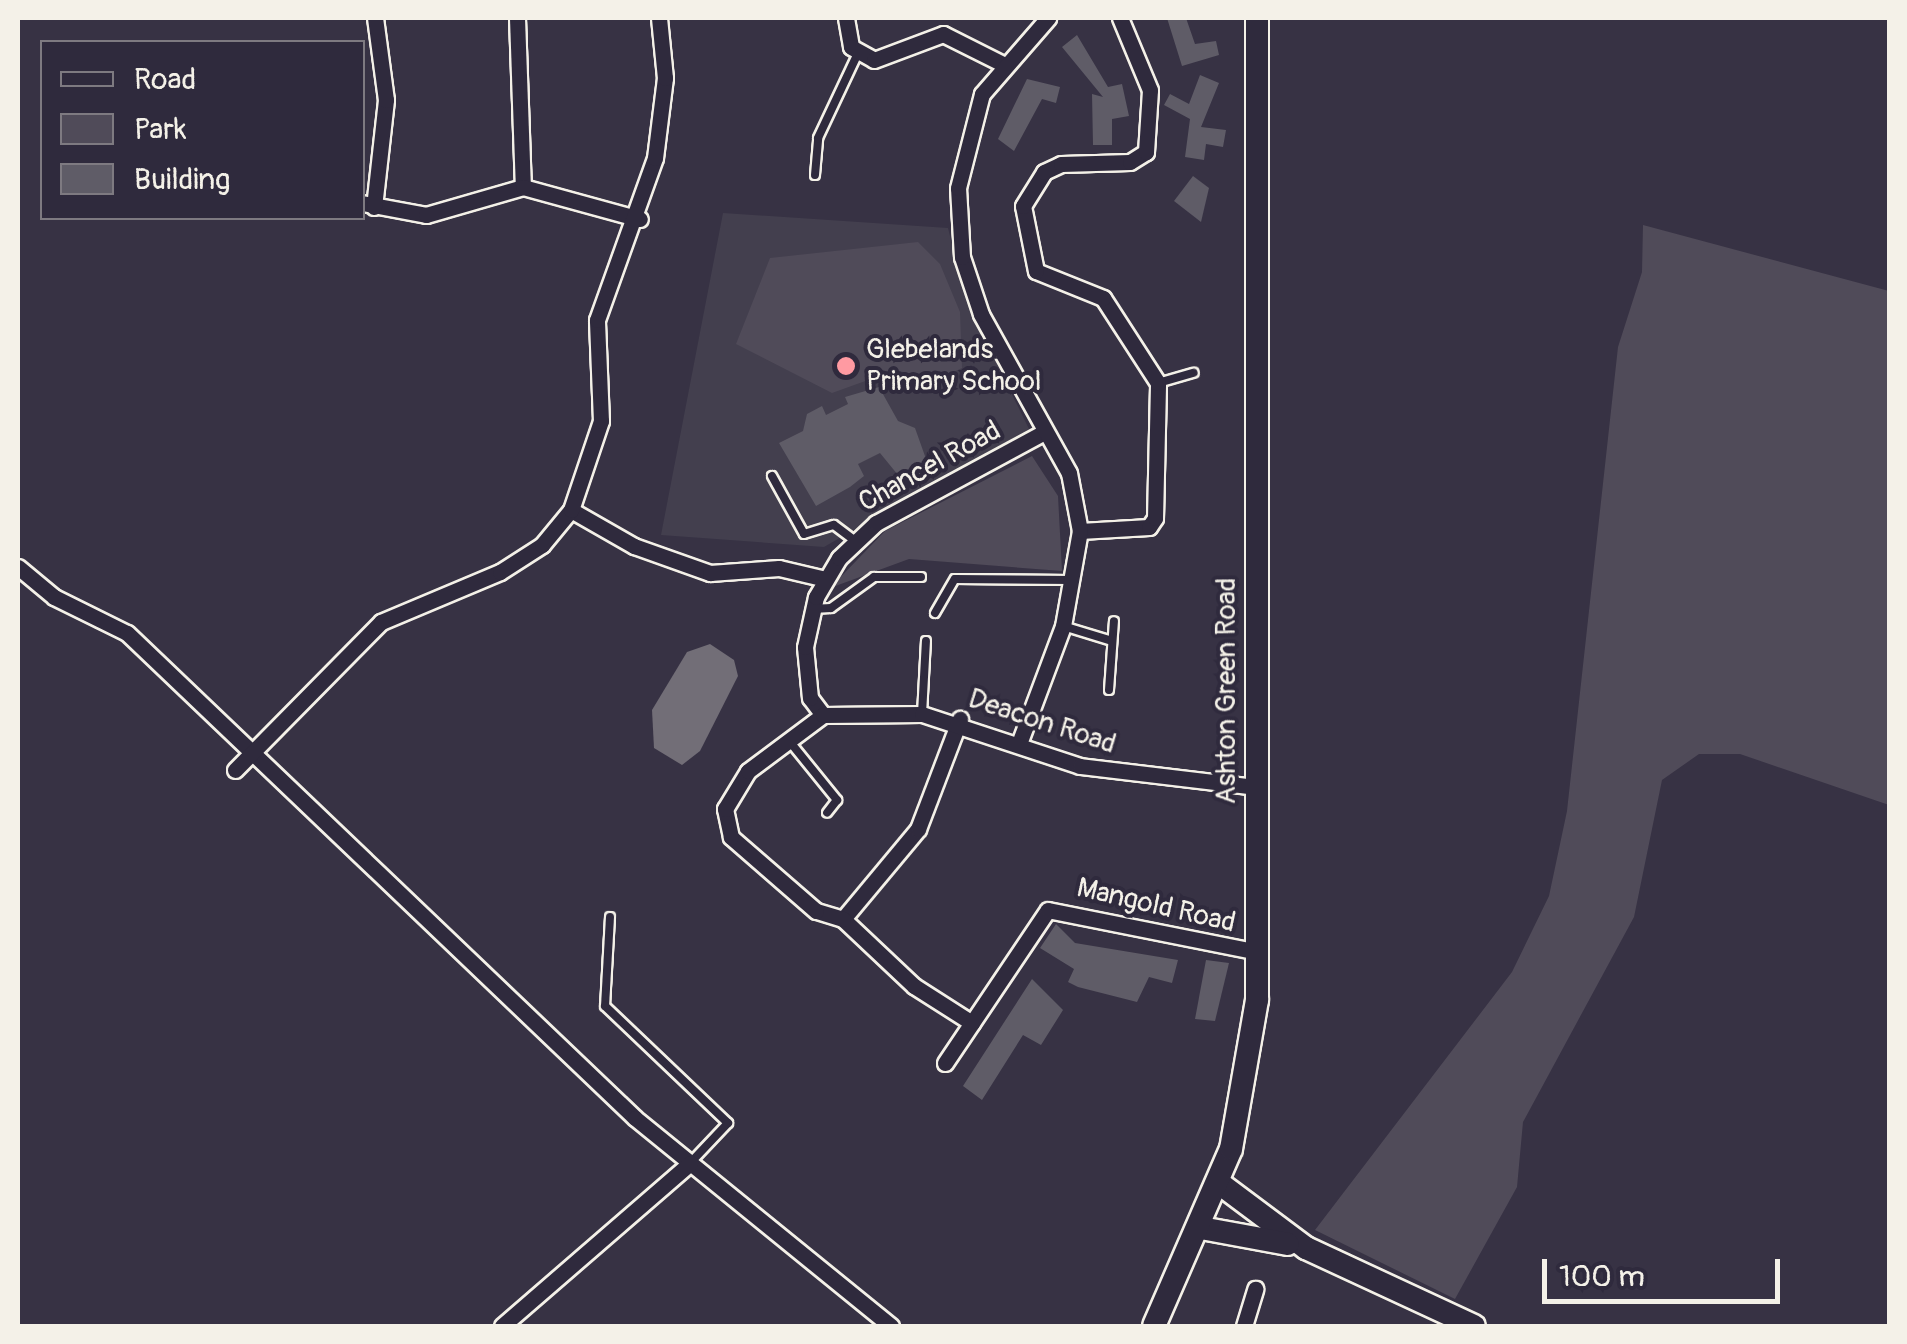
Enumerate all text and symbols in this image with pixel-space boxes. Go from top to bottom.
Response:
legend [40,40,365,220]
text: Road [134,61,196,98]
text: Park [134,111,187,148]
text: Building [134,161,230,198]
place label: Glebelands Primary School [866,333,1042,399]
marker: Glebelands Primary School [835,355,857,377]
street label: Chancel Road [853,414,1007,520]
street label: Ashton Green Road [1210,578,1244,804]
street label: Deacon Road [964,682,1120,762]
street label: Mangold Road [1073,871,1239,941]
scale bar [1547,1239,1784,1301]
text: 100 m [1559,1258,1645,1295]

